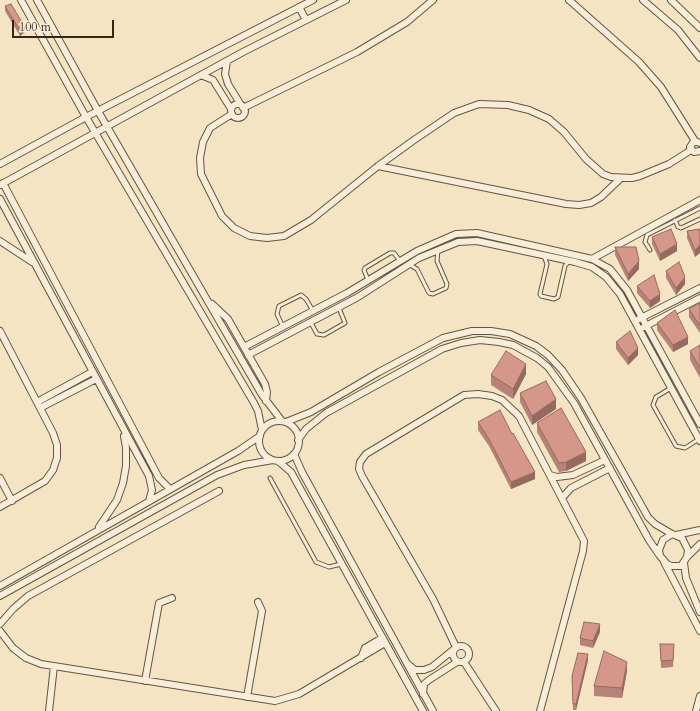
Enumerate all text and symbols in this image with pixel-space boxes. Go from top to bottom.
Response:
scale bar [14,12,116,38]
text: 100 m [19,19,51,35]

